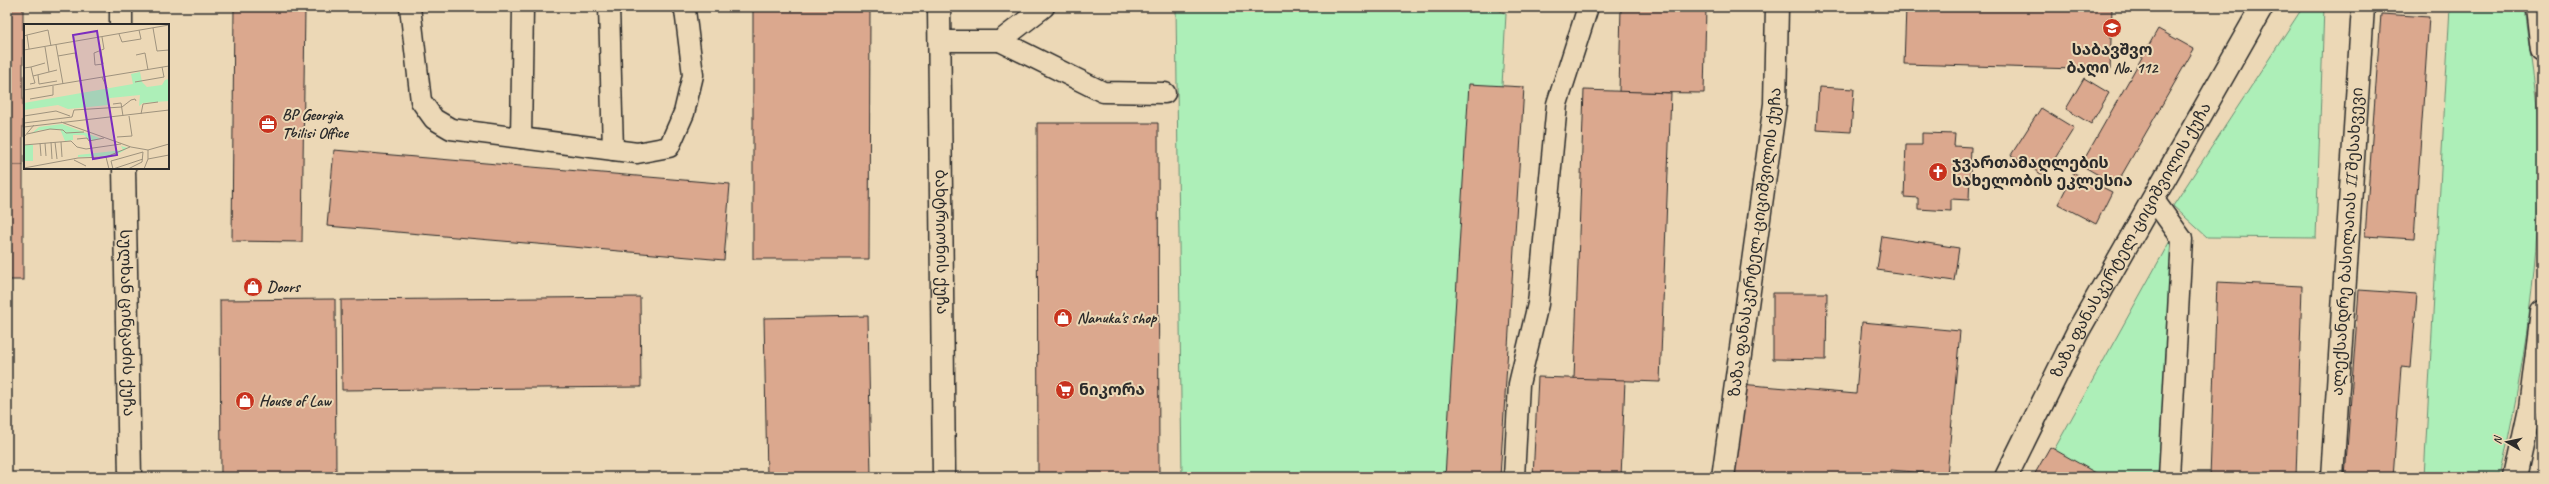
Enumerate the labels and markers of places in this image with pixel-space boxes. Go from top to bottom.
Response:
school or university icon: საბავშვო ბაღი No. 112 [2101,17,2123,39]
place label: საბავშვო ბაღი No. 112 [2067,40,2159,78]
place label: BP Georgia Tbilisi Office [282,105,350,143]
office icon: BP Georgia Tbilisi Office [257,113,279,135]
place label: ჯვართამაღლების სახელობის ეკლესია [1952,153,2133,191]
church icon: ჯვართამაღლების სახელობის ეკლესია [1927,161,1949,183]
shop icon: Doors [242,276,264,298]
place label: Doors [267,277,302,297]
shop icon: Nanuka's shop [1052,307,1074,329]
place label: Nanuka's shop [1077,308,1157,328]
supermarket icon: ნიკორა [1054,379,1076,401]
place label: ნიკორა [1079,380,1145,400]
shop icon: House of Law [234,390,256,412]
place label: House of Law [259,391,333,411]

